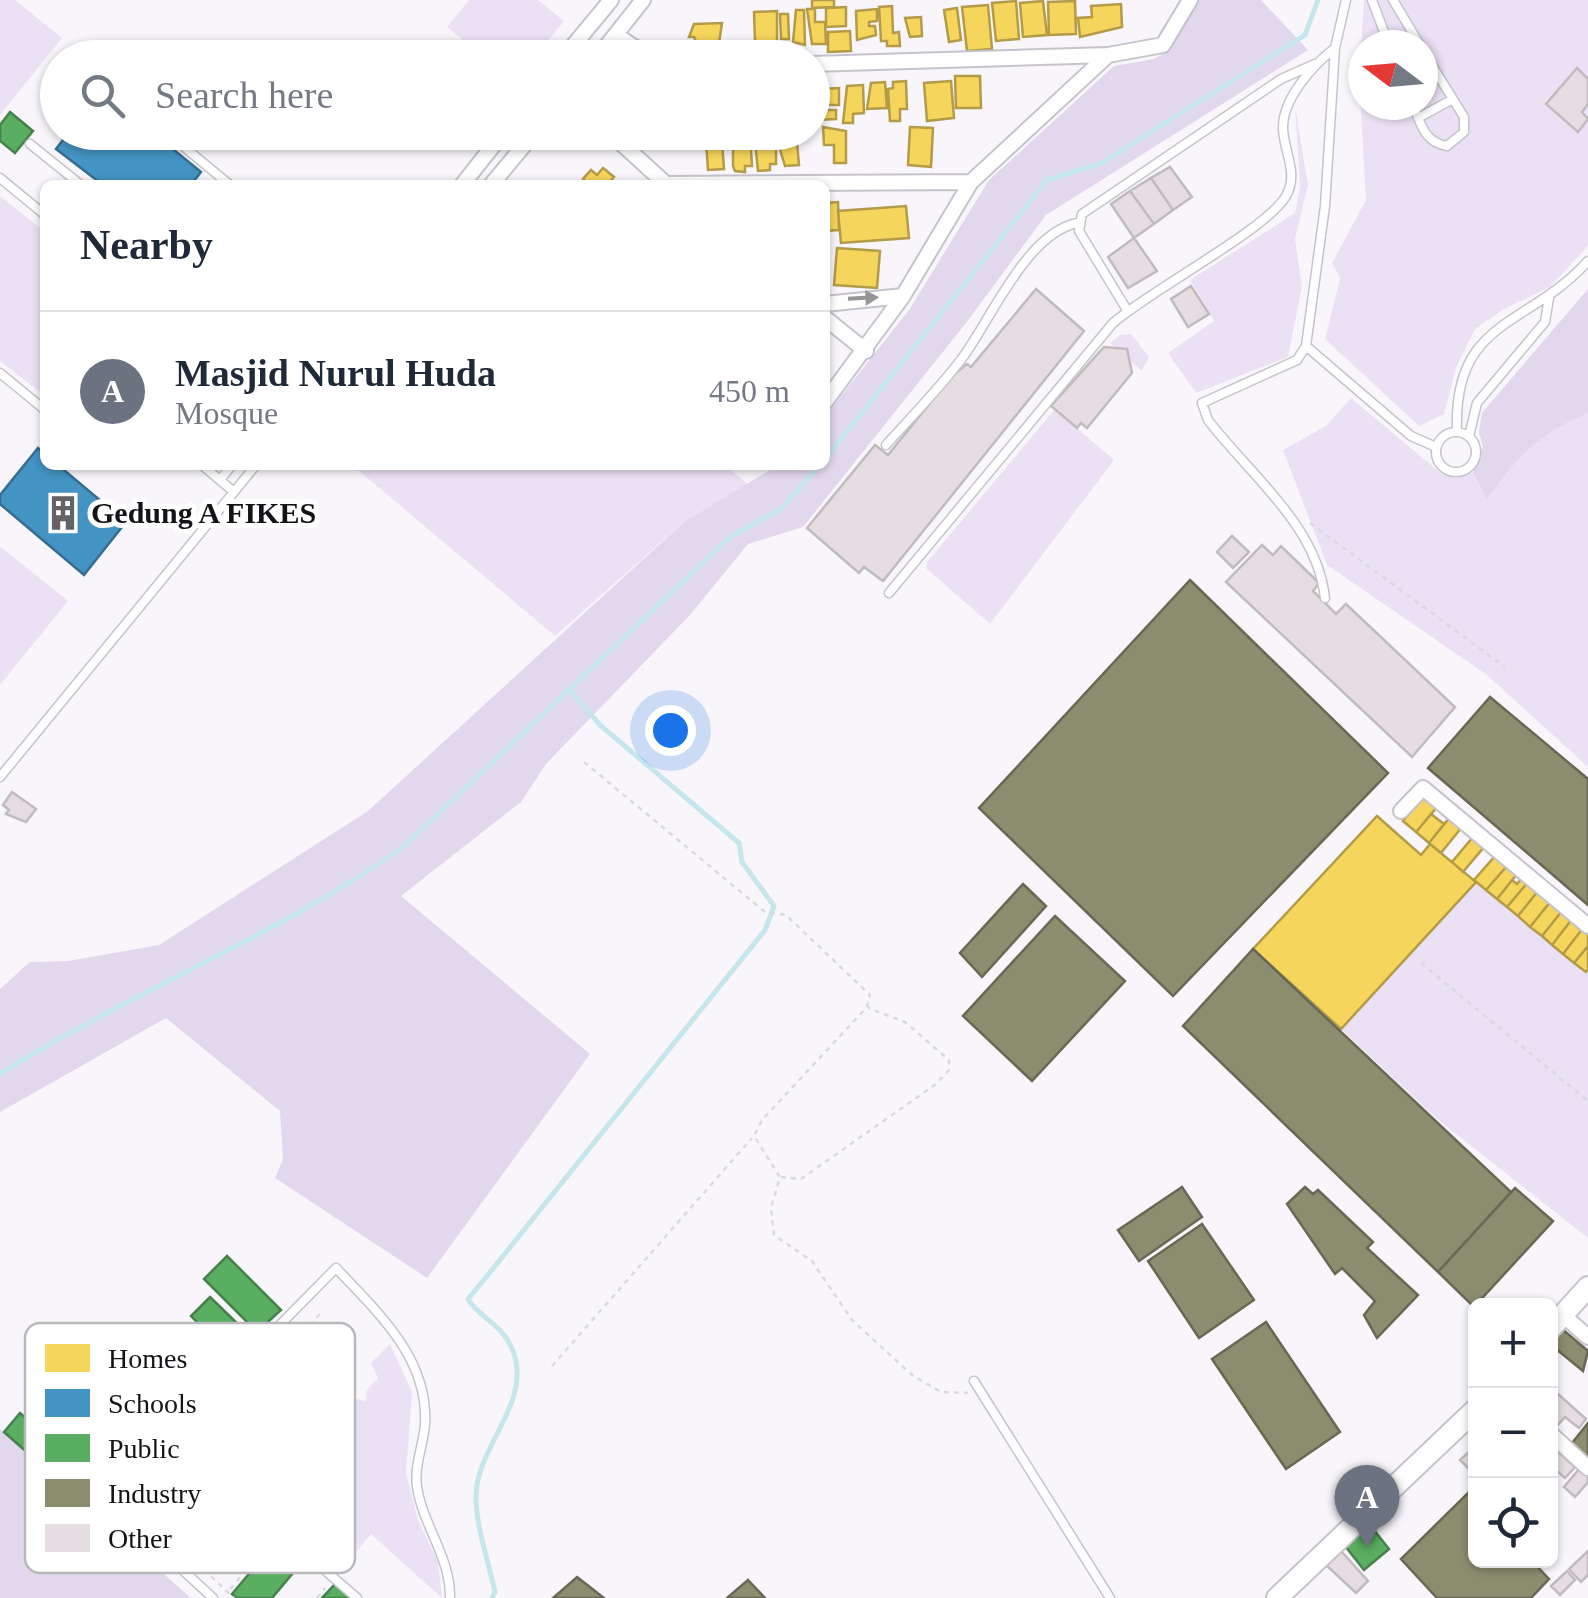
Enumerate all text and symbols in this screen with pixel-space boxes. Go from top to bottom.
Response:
north arrow [1348,30,1438,120]
search box [40,40,830,150]
icon: search [75,68,130,123]
text: Search here [155,74,333,116]
text: Nearby [80,222,213,268]
one-way arrow [848,290,880,306]
text: Masjid Nurul Huda [175,352,496,394]
text: A [101,373,124,409]
text: 450 m [709,373,790,409]
text: Mosque [175,395,278,431]
building icon: Gedung A FIKES [44,494,82,532]
place label: Gedung A FIKES [91,496,316,529]
your location [645,705,696,756]
map controls [1468,1298,1558,1568]
button: + [1468,1298,1558,1388]
legend [25,1323,355,1573]
text: Homes [108,1343,187,1374]
text: Schools [108,1388,197,1419]
button: − [1468,1388,1558,1478]
text: Public [108,1433,180,1464]
pin: A [1334,1464,1400,1547]
text: Industry [108,1478,201,1509]
button: locate [1468,1478,1558,1568]
text: Other [108,1523,172,1554]

